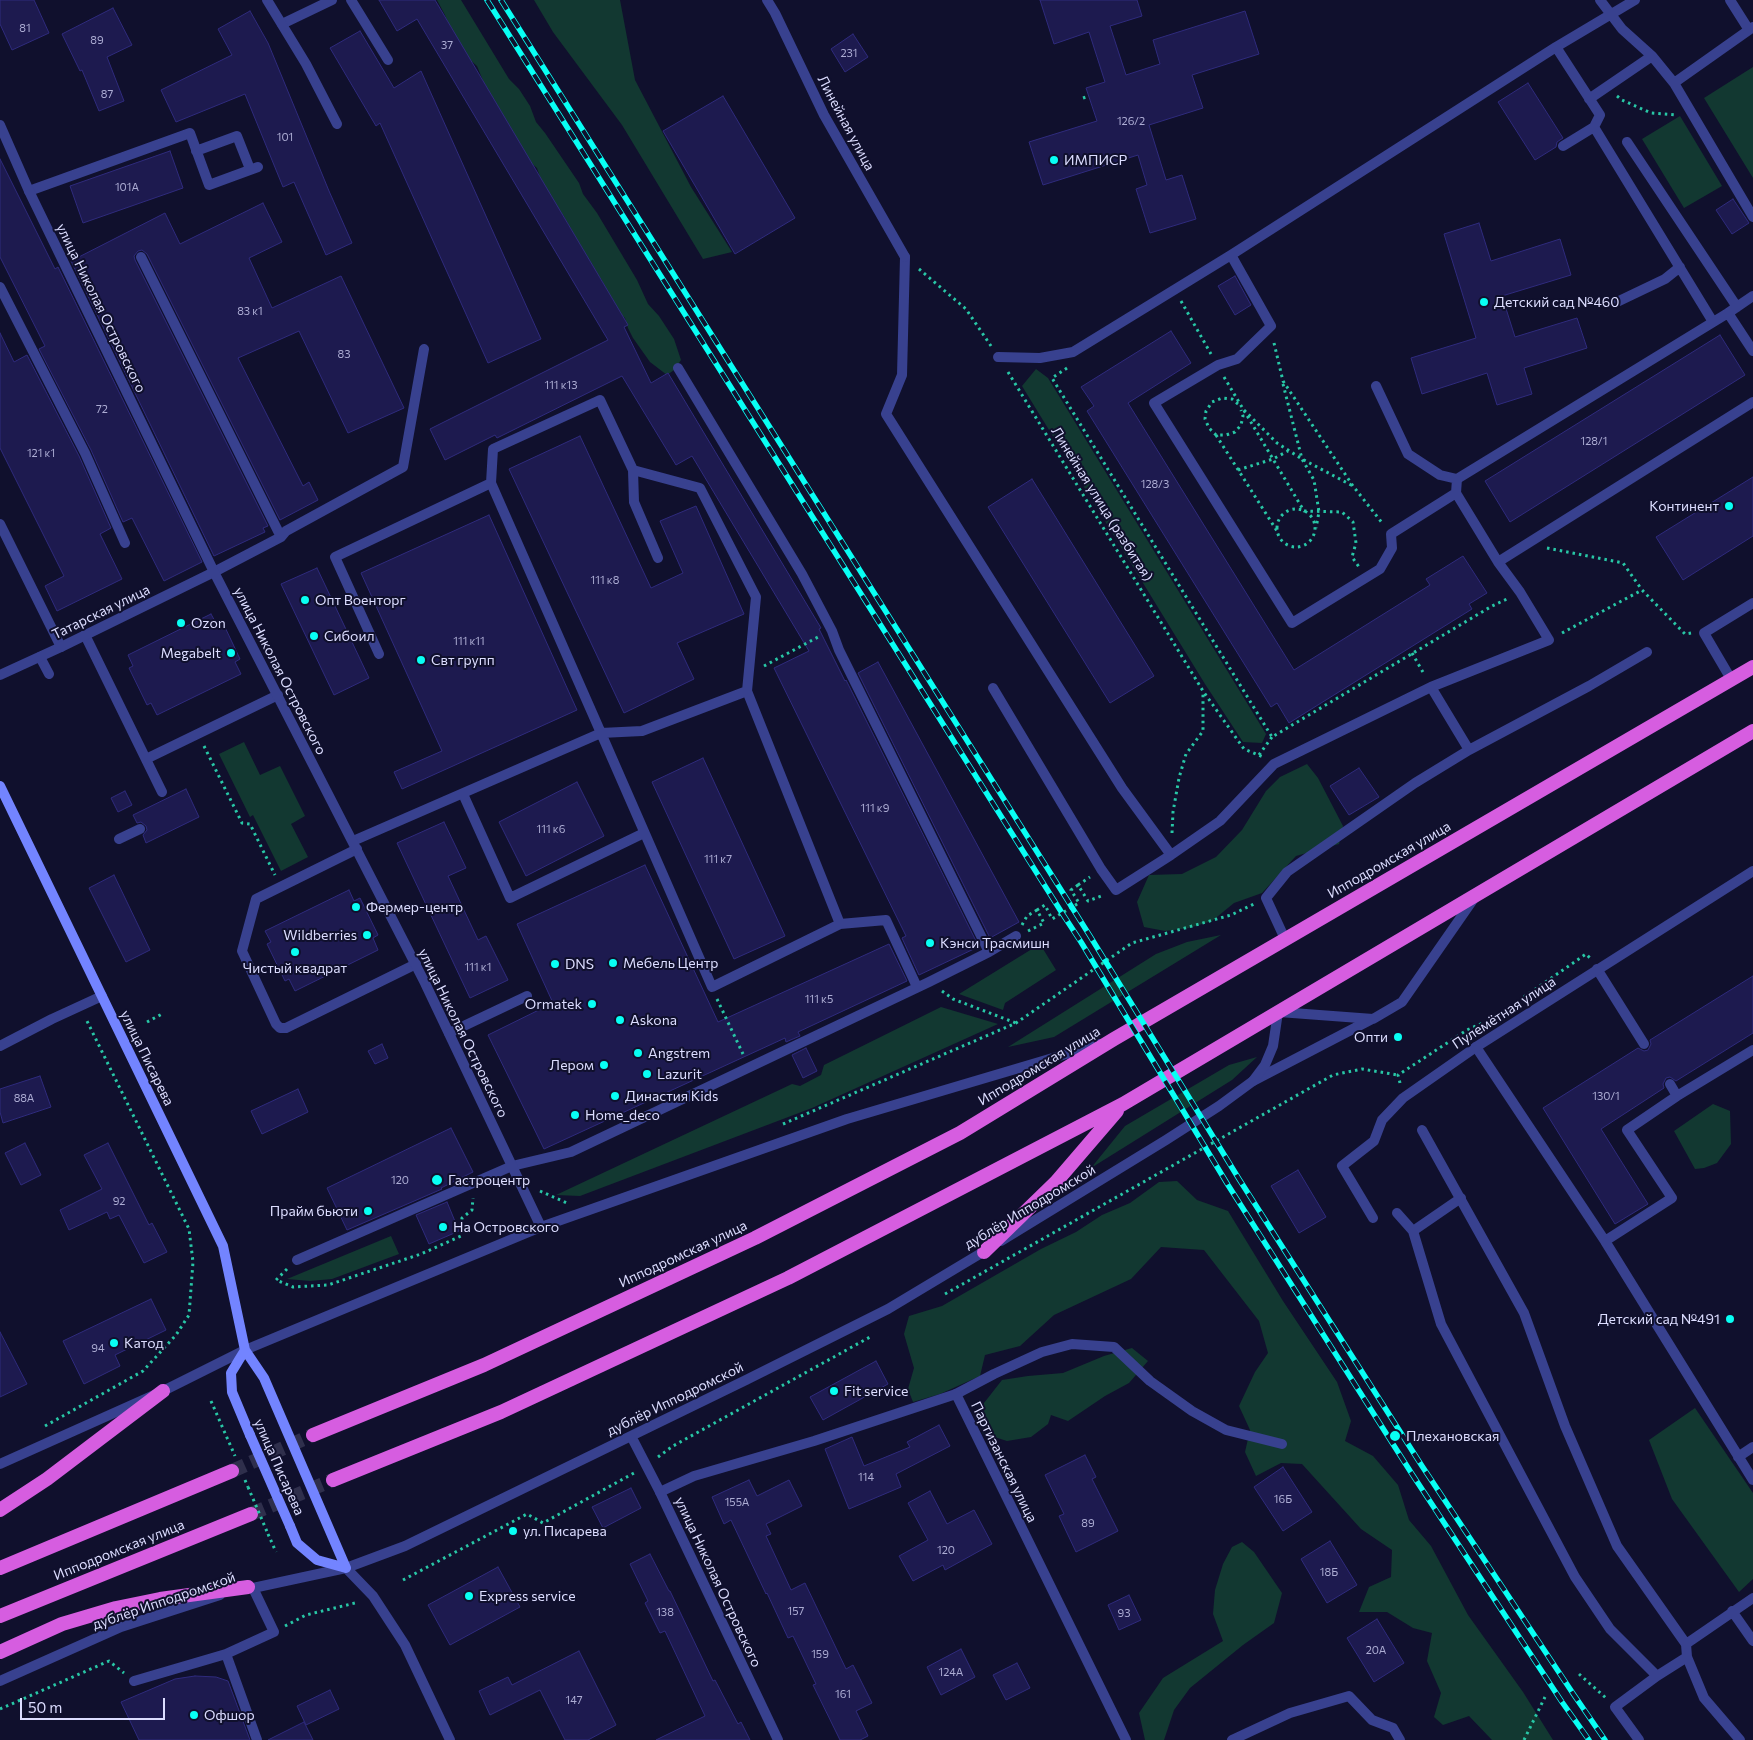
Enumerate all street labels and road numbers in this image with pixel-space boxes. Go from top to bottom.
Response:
street label: Линейная улица [814,72,878,174]
street label: улица Николая Островского [53,221,149,395]
street label: Линейная улица (разбитая) [1047,424,1157,584]
street label: Татарская улица [49,581,153,643]
street label: улица Николая Островского [230,584,330,758]
street label: Ипподромская улица [1324,818,1454,902]
street label: улица Николая Островского [415,946,511,1120]
street label: Пулемётная улица [1449,973,1559,1053]
street label: улица Писарева [117,1008,177,1108]
street label: Ипподромская улица [975,1023,1103,1109]
street label: дублёр Ипподромской [961,1161,1099,1253]
street label: Ипподромская улица [616,1217,750,1291]
street label: дублёр Ипподромской [604,1359,746,1439]
street label: Партизанская улица [967,1399,1041,1525]
street label: улица Писарева [250,1416,308,1518]
street label: улица Николая Островского [671,1494,765,1670]
street label: Ипподромская улица [51,1516,187,1584]
street label: дублёр Ипподромской [90,1569,238,1633]

